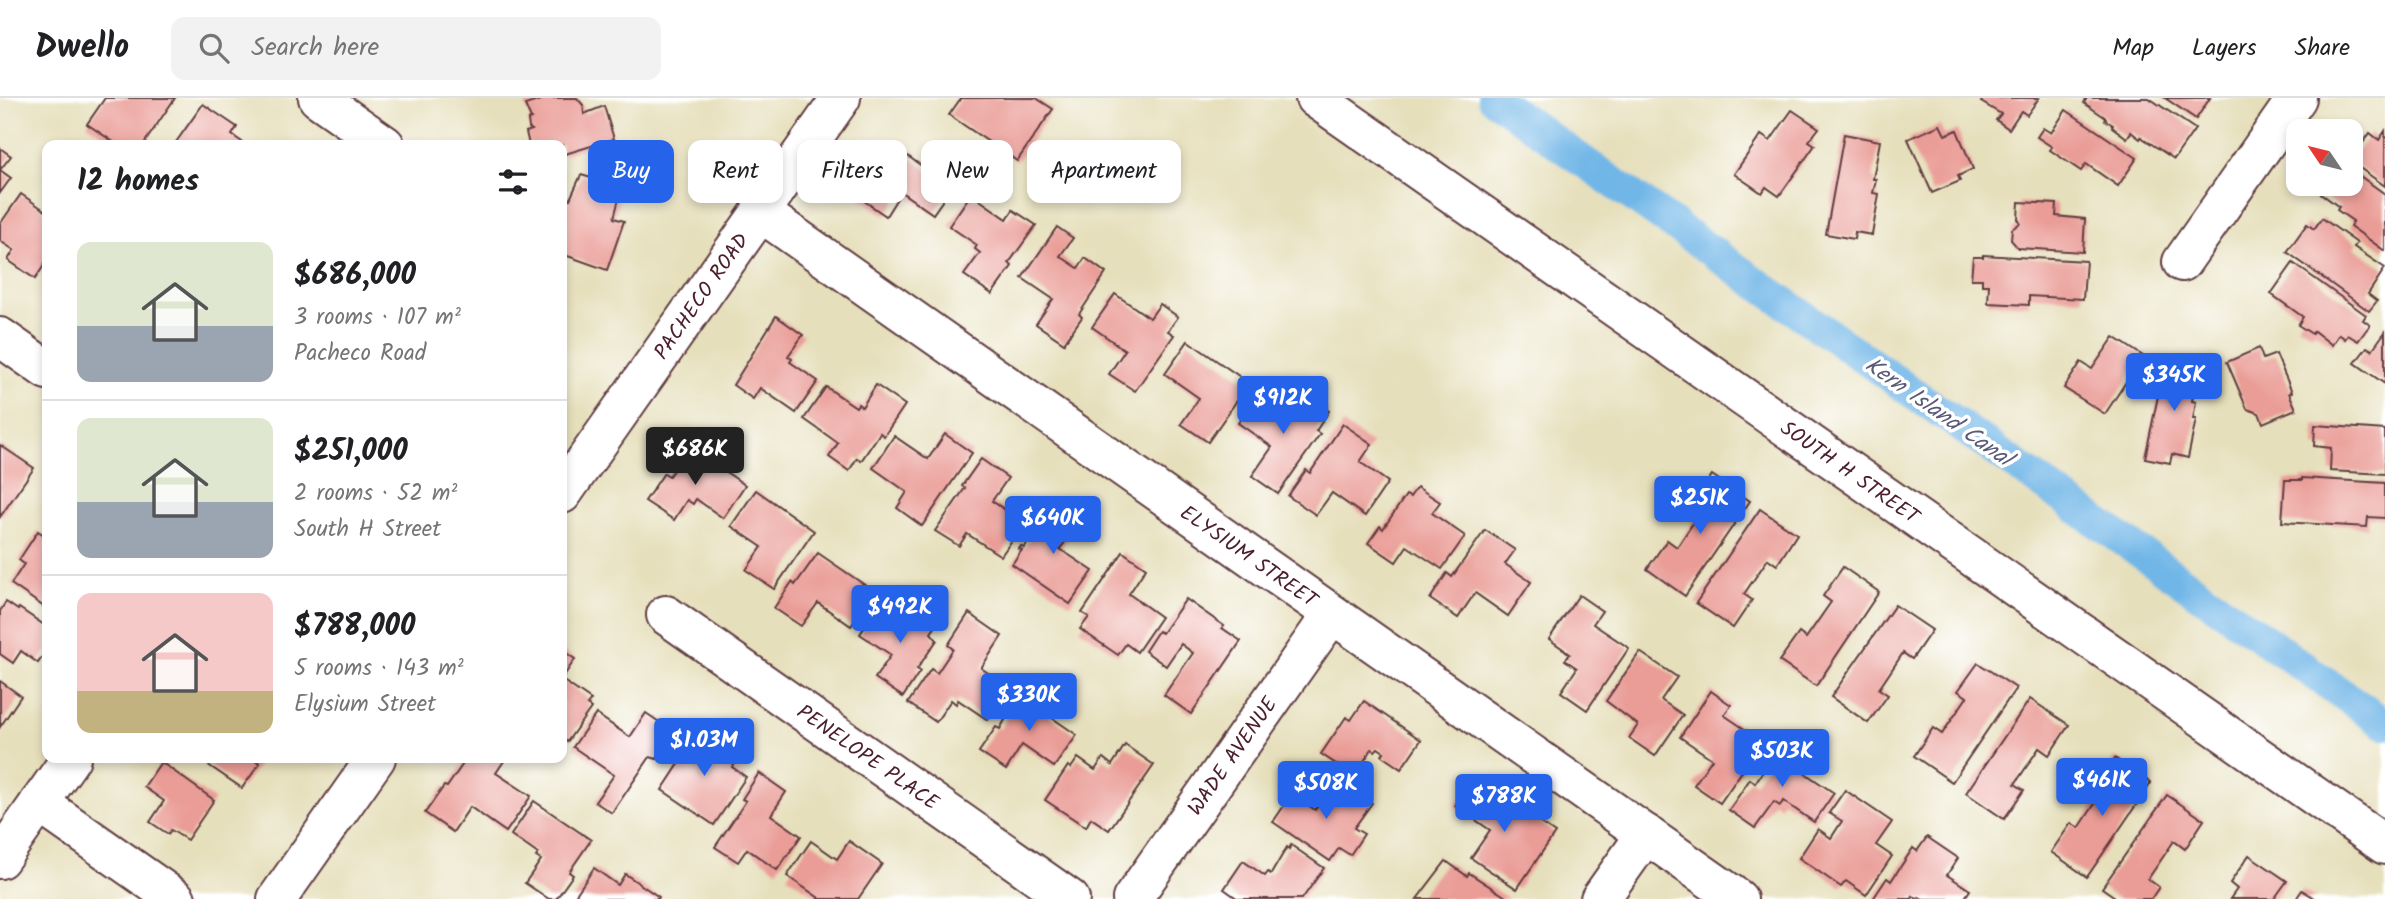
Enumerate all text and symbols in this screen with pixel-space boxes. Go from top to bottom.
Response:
search box [171,17,661,80]
text: Dwello [35,22,129,75]
text: Search here [251,27,379,69]
icon: search [195,29,233,67]
text: Map [2112,29,2154,68]
text: Layers [2192,29,2256,68]
text: Share [2294,29,2350,68]
north arrow [2286,119,2362,196]
map controls [2286,119,2363,196]
chip: Buy [588,140,674,203]
chip: Rent [688,140,783,203]
chip: Filters [797,140,907,203]
chip: New [921,140,1013,203]
chip: Apartment [1027,140,1181,203]
text: 12 homes [77,158,199,206]
icon: filters [494,163,532,201]
street label: PACHECO ROAD [646,227,758,367]
text: $686,000 [294,252,416,300]
icon: home [133,270,217,354]
text: 3 rooms · 107 m² [294,300,461,336]
text: Pacheco Road [294,336,426,372]
water label: Kern Island Canal [1857,348,2022,479]
pin: $345K [2125,354,2223,413]
text: $345K [2142,358,2206,394]
pin: $912K [1234,376,1332,436]
text: $912K [1253,381,1313,417]
street label: SOUTH H STREET [1773,413,1927,535]
text: $251,000 [294,428,408,476]
pin: $686K [646,428,744,487]
text: $686K [662,432,728,468]
icon: home [133,446,217,530]
text: 2 rooms · 52 m² [294,476,457,512]
pin: $251K [1651,476,1749,536]
text: $251K [1670,481,1730,517]
pin: $640K [1004,496,1102,556]
street label: ELYSIUM STREET [1173,497,1325,618]
text: $640K [1021,501,1085,537]
text: South H Street [294,512,441,548]
pin: $492K [851,586,949,645]
text: $492K [867,590,933,626]
text: $788,000 [294,603,415,651]
icon: home [133,621,217,705]
text: 5 rooms · 143 m² [294,651,464,687]
pin: $330K [980,674,1078,733]
text: $330K [997,678,1061,714]
text: Elysium Street [294,687,436,723]
street label: WADE AVENUE [1180,690,1287,823]
street label: PENELOPE PLACE [789,697,946,820]
pin: $1.03M [647,718,761,778]
text: $1.03M [670,723,738,759]
pin: $503K [1733,730,1831,789]
text: $503K [1750,734,1814,770]
pin: $461K [2053,758,2151,818]
pin: $508K [1277,762,1375,821]
text: $461K [2072,763,2132,799]
text: $508K [1294,766,1358,802]
pin: $788K [1455,774,1553,834]
text: $788K [1471,779,1537,815]

